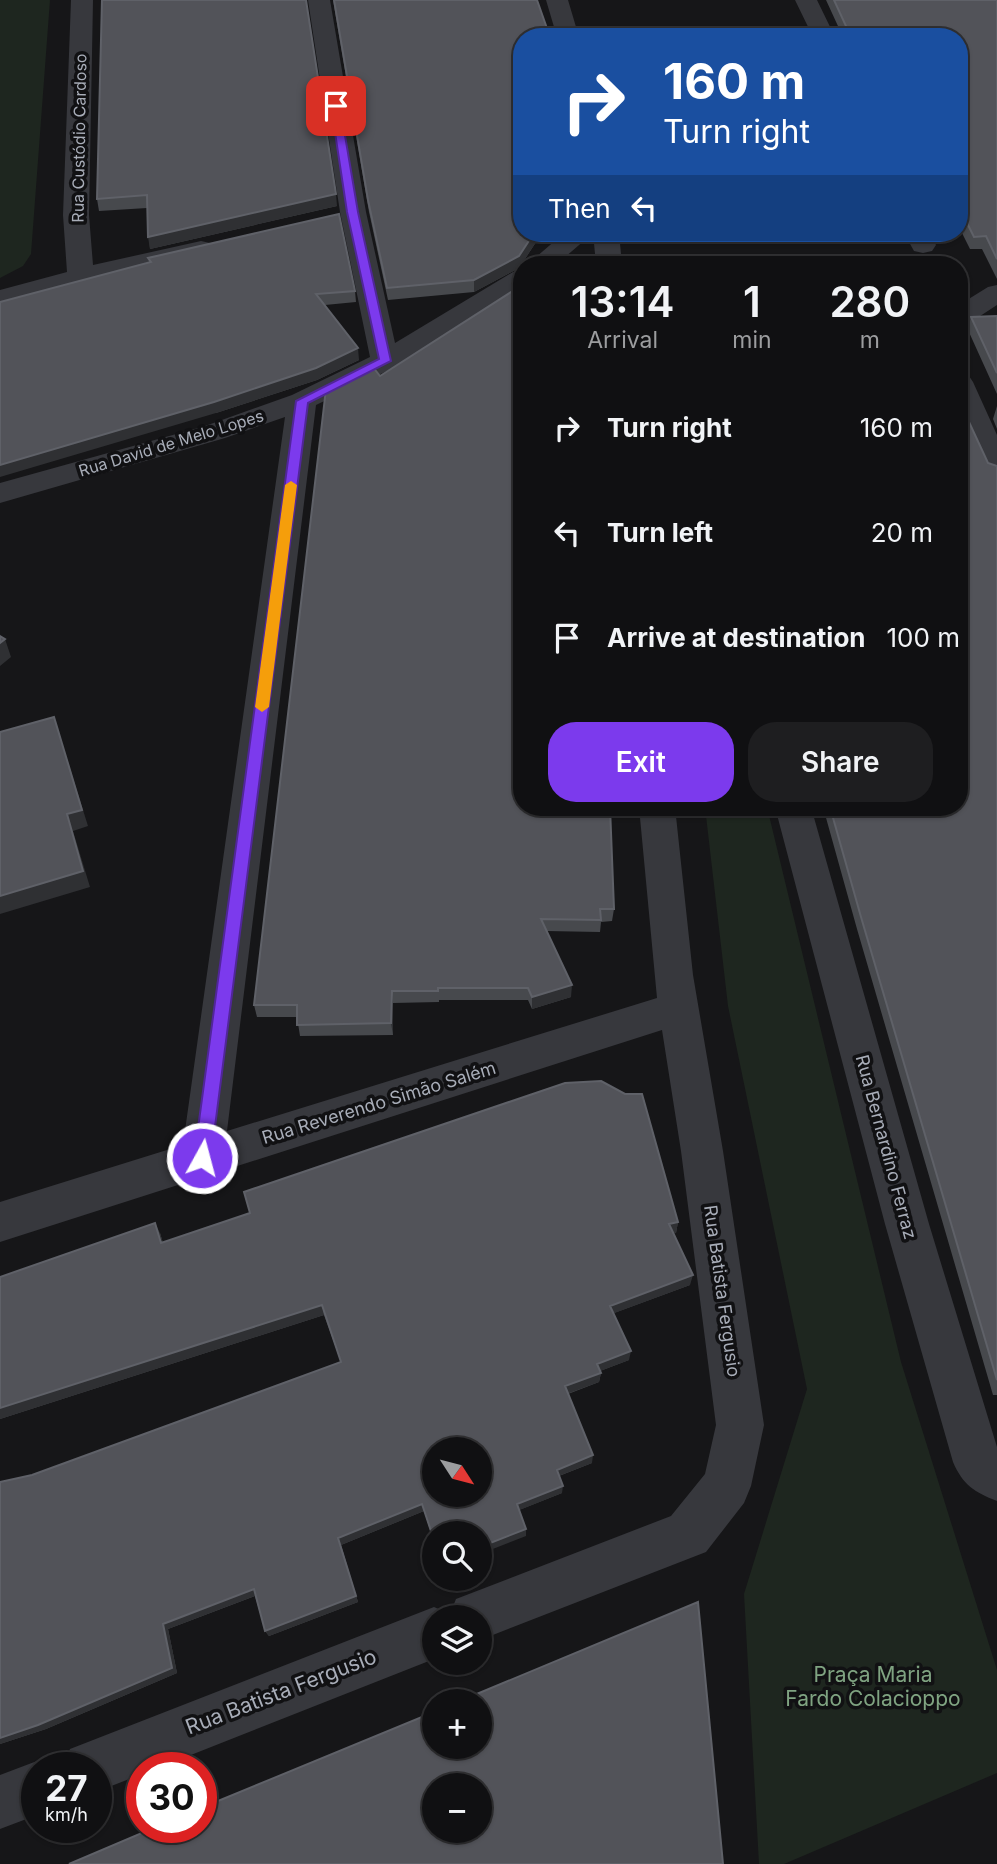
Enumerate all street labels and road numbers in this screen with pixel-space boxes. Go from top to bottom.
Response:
street label: Rua Custódio Cardoso [68,53,90,223]
street label: Rua David de Melo Lopes [76,405,266,481]
street label: Rua Bernardino Ferraz [852,1052,921,1241]
street label: Rua Reverendo Simão Salém [259,1057,498,1148]
street label: Rua Batista Fergusio [700,1204,745,1378]
street label: Rua Batista Fergusio [182,1644,380,1739]

